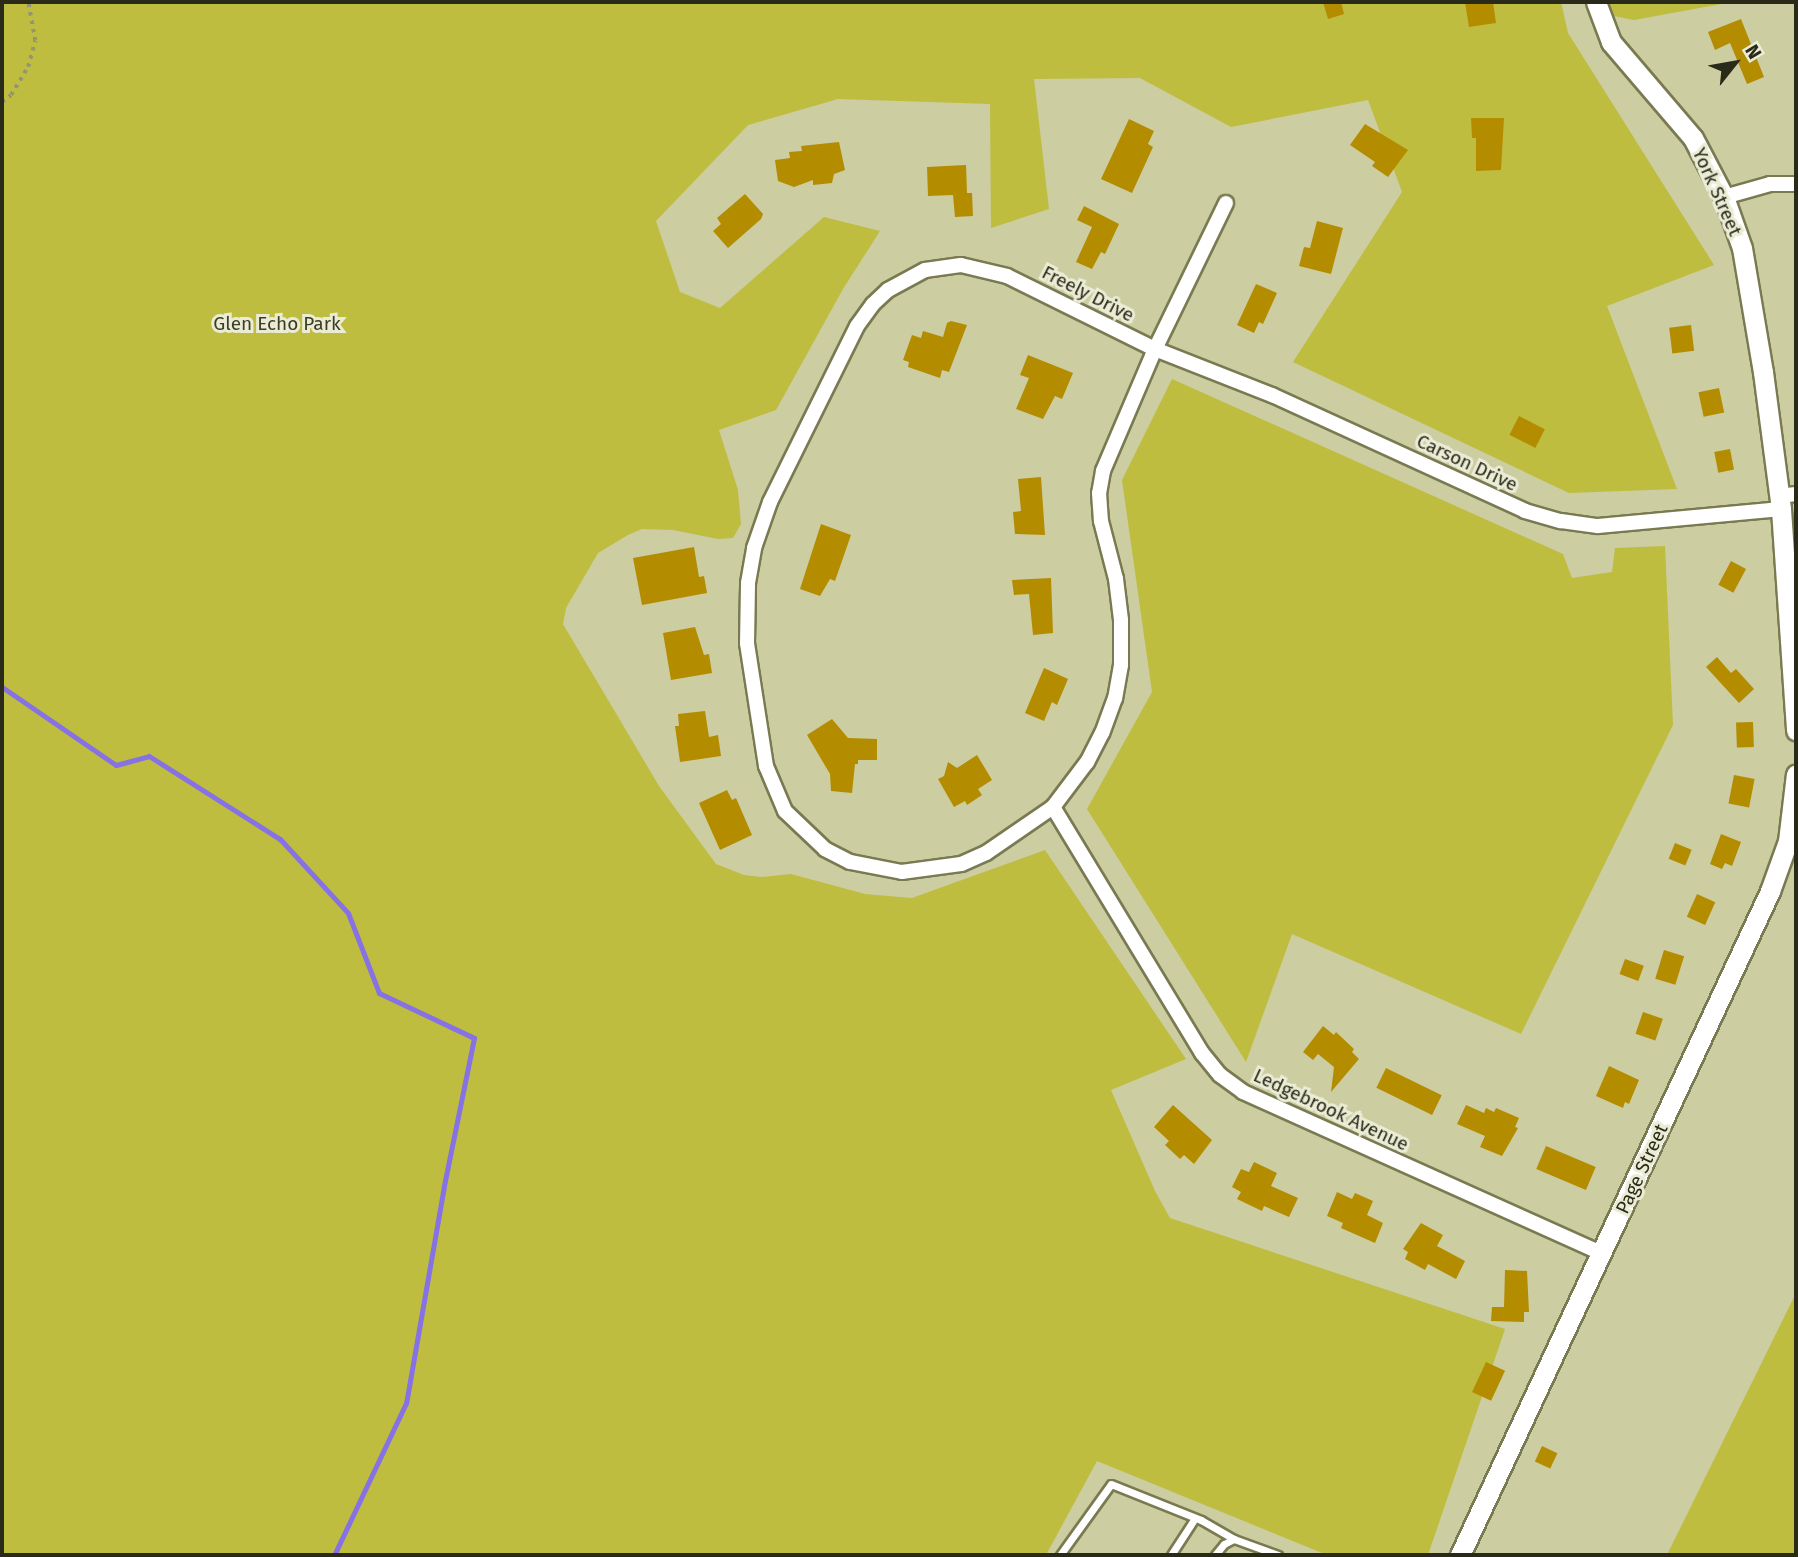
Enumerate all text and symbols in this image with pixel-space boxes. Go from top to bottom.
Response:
north arrow [1700,28,1770,98]
text: N [1740,41,1767,63]
street label: York Street [1687,144,1747,240]
street label: Freely Drive [1038,261,1138,327]
park label: Glen Echo Park [213,313,341,335]
street label: Carson Drive [1413,430,1521,496]
street label: Ledgebrook Avenue [1250,1064,1412,1156]
street label: Page Street [1611,1120,1673,1218]

